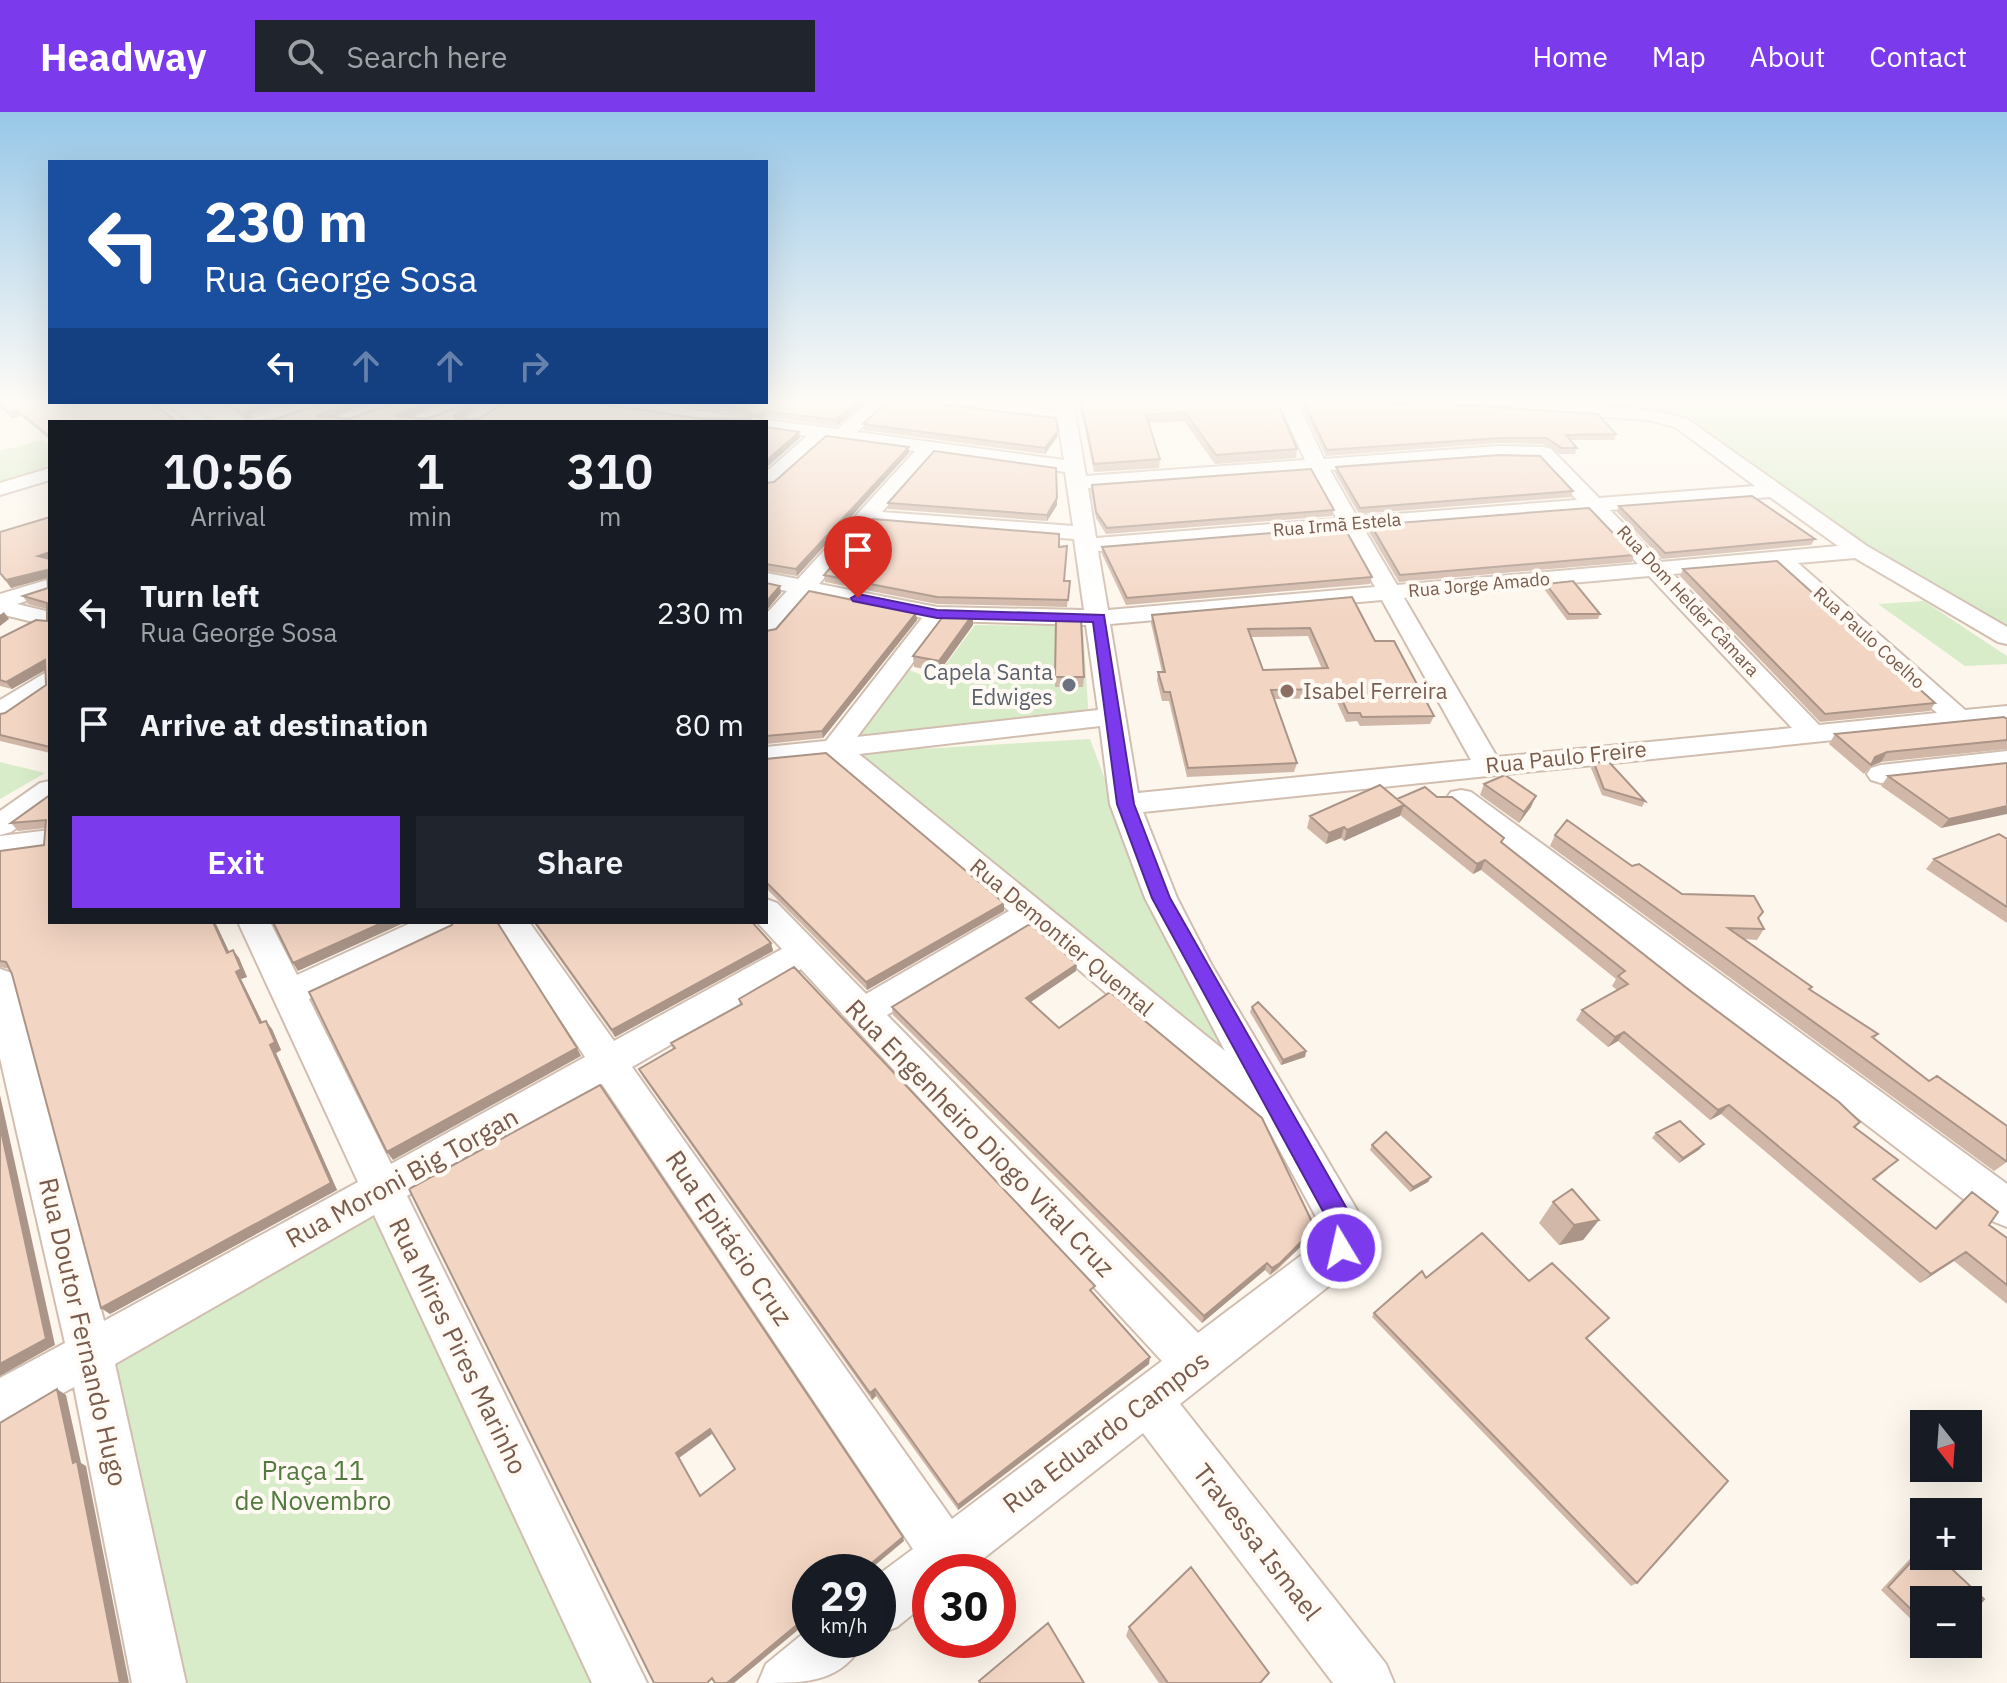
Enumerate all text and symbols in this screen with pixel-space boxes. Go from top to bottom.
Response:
search box [255,20,815,92]
text: Headway [40,32,207,81]
icon: search [283,34,327,78]
text: Search here [347,37,507,76]
text: Home [1532,38,1608,75]
text: Map [1652,38,1706,75]
text: About [1750,38,1825,75]
text: Contact [1869,38,1967,75]
text: 230 m [204,185,368,257]
icon: left [72,192,176,296]
text: Rua George Sosa [204,255,477,302]
icon: left [260,344,304,388]
icon: ahead [344,344,388,388]
icon: ahead [428,344,472,388]
icon: right [512,344,556,388]
text: 10:56 [163,440,293,502]
text: 1 [416,440,444,502]
text: 310 [567,440,653,502]
text: Arrival [190,499,266,533]
text: min [408,499,452,533]
text: m [599,499,621,533]
street label: Rua Irmã Estela [1272,507,1402,542]
pin [824,516,892,598]
street label: Rua Dom Helder Câmara [1612,520,1765,681]
icon: arrive [836,528,880,572]
street label: Rua Jorge Amado [1407,567,1551,602]
text: Turn left [140,576,259,615]
street label: Rua Paulo Coelho [1809,582,1930,694]
icon: left [72,590,116,634]
text: 230 m [657,593,744,632]
text: Rua George Sosa [140,615,337,649]
place label: Capela Santa Edwiges [923,657,1053,711]
marker: Capela Santa Edwiges [1060,676,1078,694]
place label: Isabel Ferreira [1303,676,1448,705]
marker: Isabel Ferreira [1278,682,1296,700]
icon: arrive [72,702,116,746]
text: Arrive at destination [140,705,428,744]
text: 80 m [675,705,744,744]
street label: Rua Paulo Freire [1484,734,1648,779]
button: Exit [72,816,400,908]
button: Share [416,816,744,908]
street label: Rua Demontier Quental [965,851,1160,1022]
street label: Rua Engenheiro Diogo Vital Cruz [839,991,1123,1283]
street label: Rua Moroni Big Torgan [279,1099,524,1255]
street label: Rua Epitácio Cruz [659,1143,801,1332]
street label: Rua Doutor Fernando Hugo [32,1174,136,1489]
position arrow [1299,1206,1383,1290]
street label: Rua Mires Pires Marinho [382,1212,536,1479]
street label: Rua Eduardo Campos [995,1342,1216,1520]
north arrow [1910,1410,1982,1482]
map controls [1910,1410,1982,1658]
park label: Praça 11 de Novembro [235,1453,391,1517]
street label: Travessa Ismael [1186,1456,1330,1627]
button: + [1910,1498,1982,1570]
speed limit sign: 30 [912,1554,1016,1658]
text: 29 [820,1570,868,1622]
button: − [1910,1586,1982,1658]
text: km/h [820,1612,868,1639]

